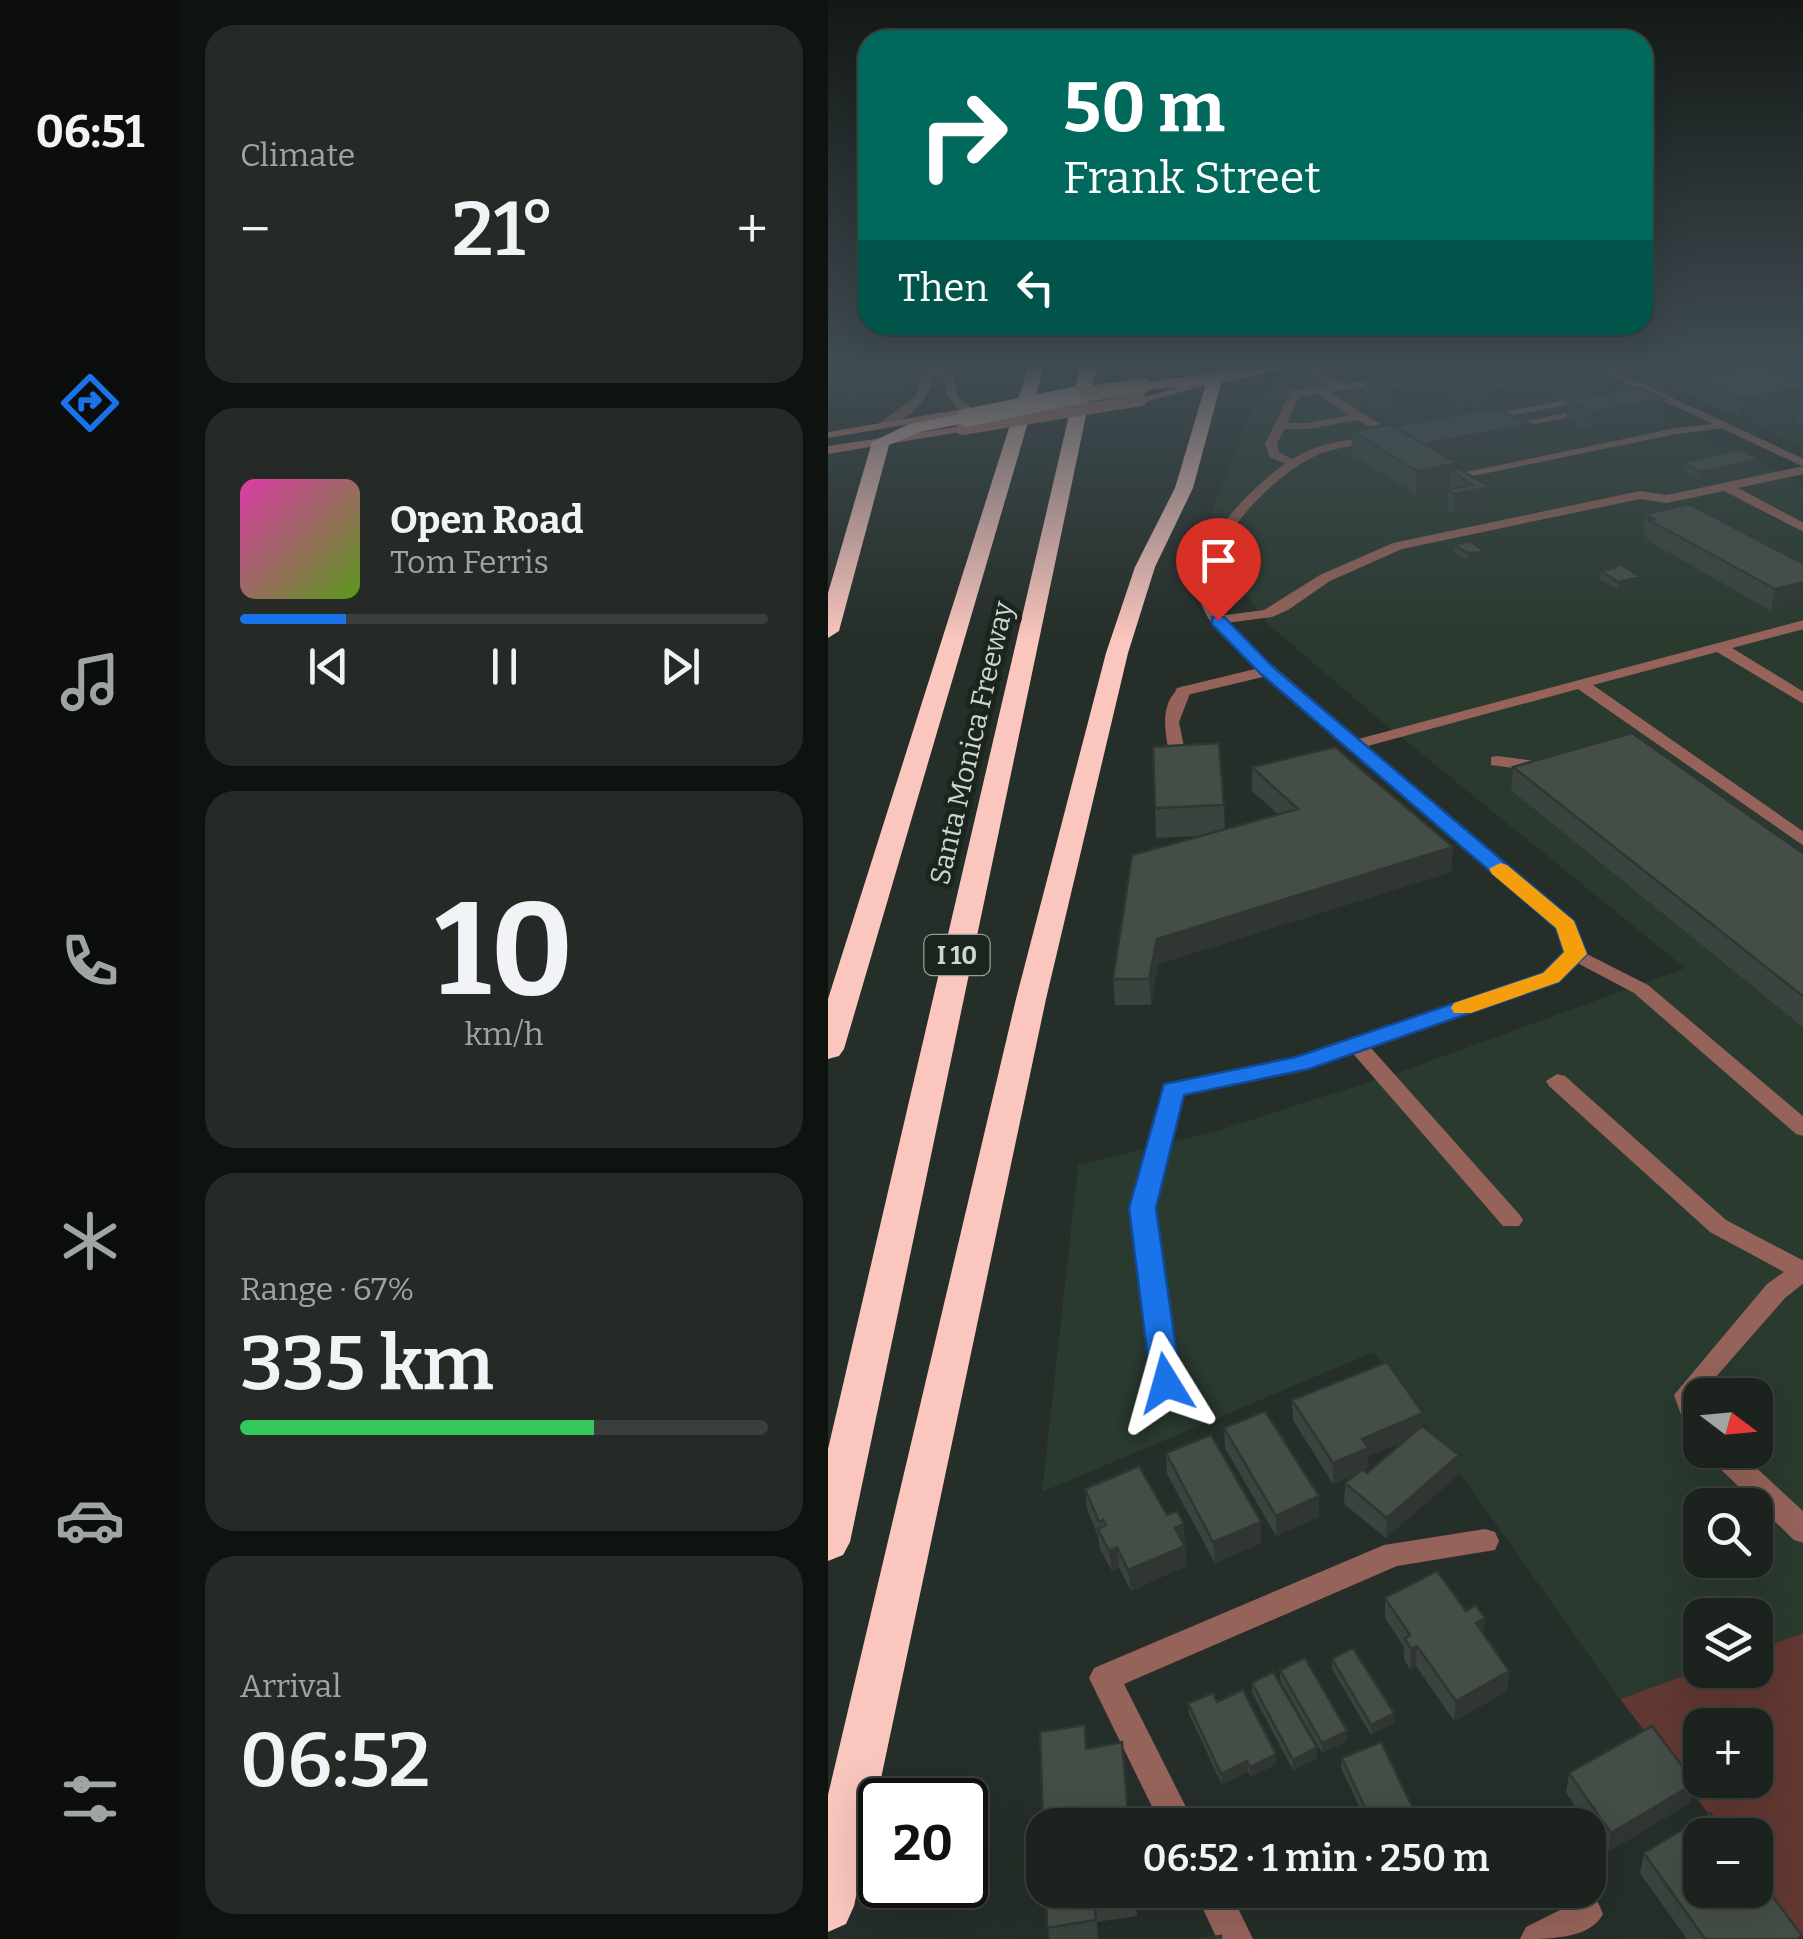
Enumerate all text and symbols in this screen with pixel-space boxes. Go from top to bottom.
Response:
text: 50 m [1063,66,1225,150]
icon: right [898,70,1028,200]
text: 06:51 [35,105,145,159]
text: Climate [240,136,355,174]
text: Frank Street [1063,151,1321,205]
text: 21° [452,185,555,275]
text: − [240,197,270,263]
text: + [737,197,768,263]
icon: left [1008,260,1063,315]
text: Then [898,265,988,311]
icon: directions [55,368,125,438]
text: Open Road [390,497,583,543]
pin [1176,518,1261,621]
icon: arrive [1191,533,1246,588]
text: Tom Ferris [390,543,549,581]
street label: Santa Monica Freeway [923,598,1020,888]
icon: previous [301,639,356,694]
icon: pause [477,639,532,694]
icon: next [653,639,708,694]
icon: music [55,647,125,717]
text: 10 [435,872,573,1028]
icon: phone [55,926,125,996]
road number: I 10 [924,935,990,975]
text: km/h [464,1015,544,1053]
icon: climate [55,1206,125,1276]
text: Range · 67% [240,1270,414,1308]
text: 335 km [240,1319,494,1409]
position arrow [1114,1331,1218,1435]
north arrow [1683,1378,1773,1468]
map controls [1683,1378,1773,1908]
icon: car [55,1485,125,1555]
button: search [1683,1488,1773,1578]
button: layers [1683,1598,1773,1688]
text: Arrival [240,1667,341,1705]
button: + [1683,1708,1773,1798]
text: 06:52 [240,1716,430,1806]
icon: filters [55,1764,125,1834]
speed limit sign: 20 [858,1778,988,1908]
button: − [1683,1818,1773,1908]
text: 06:52 · 1 min · 250 m [1142,1835,1490,1881]

